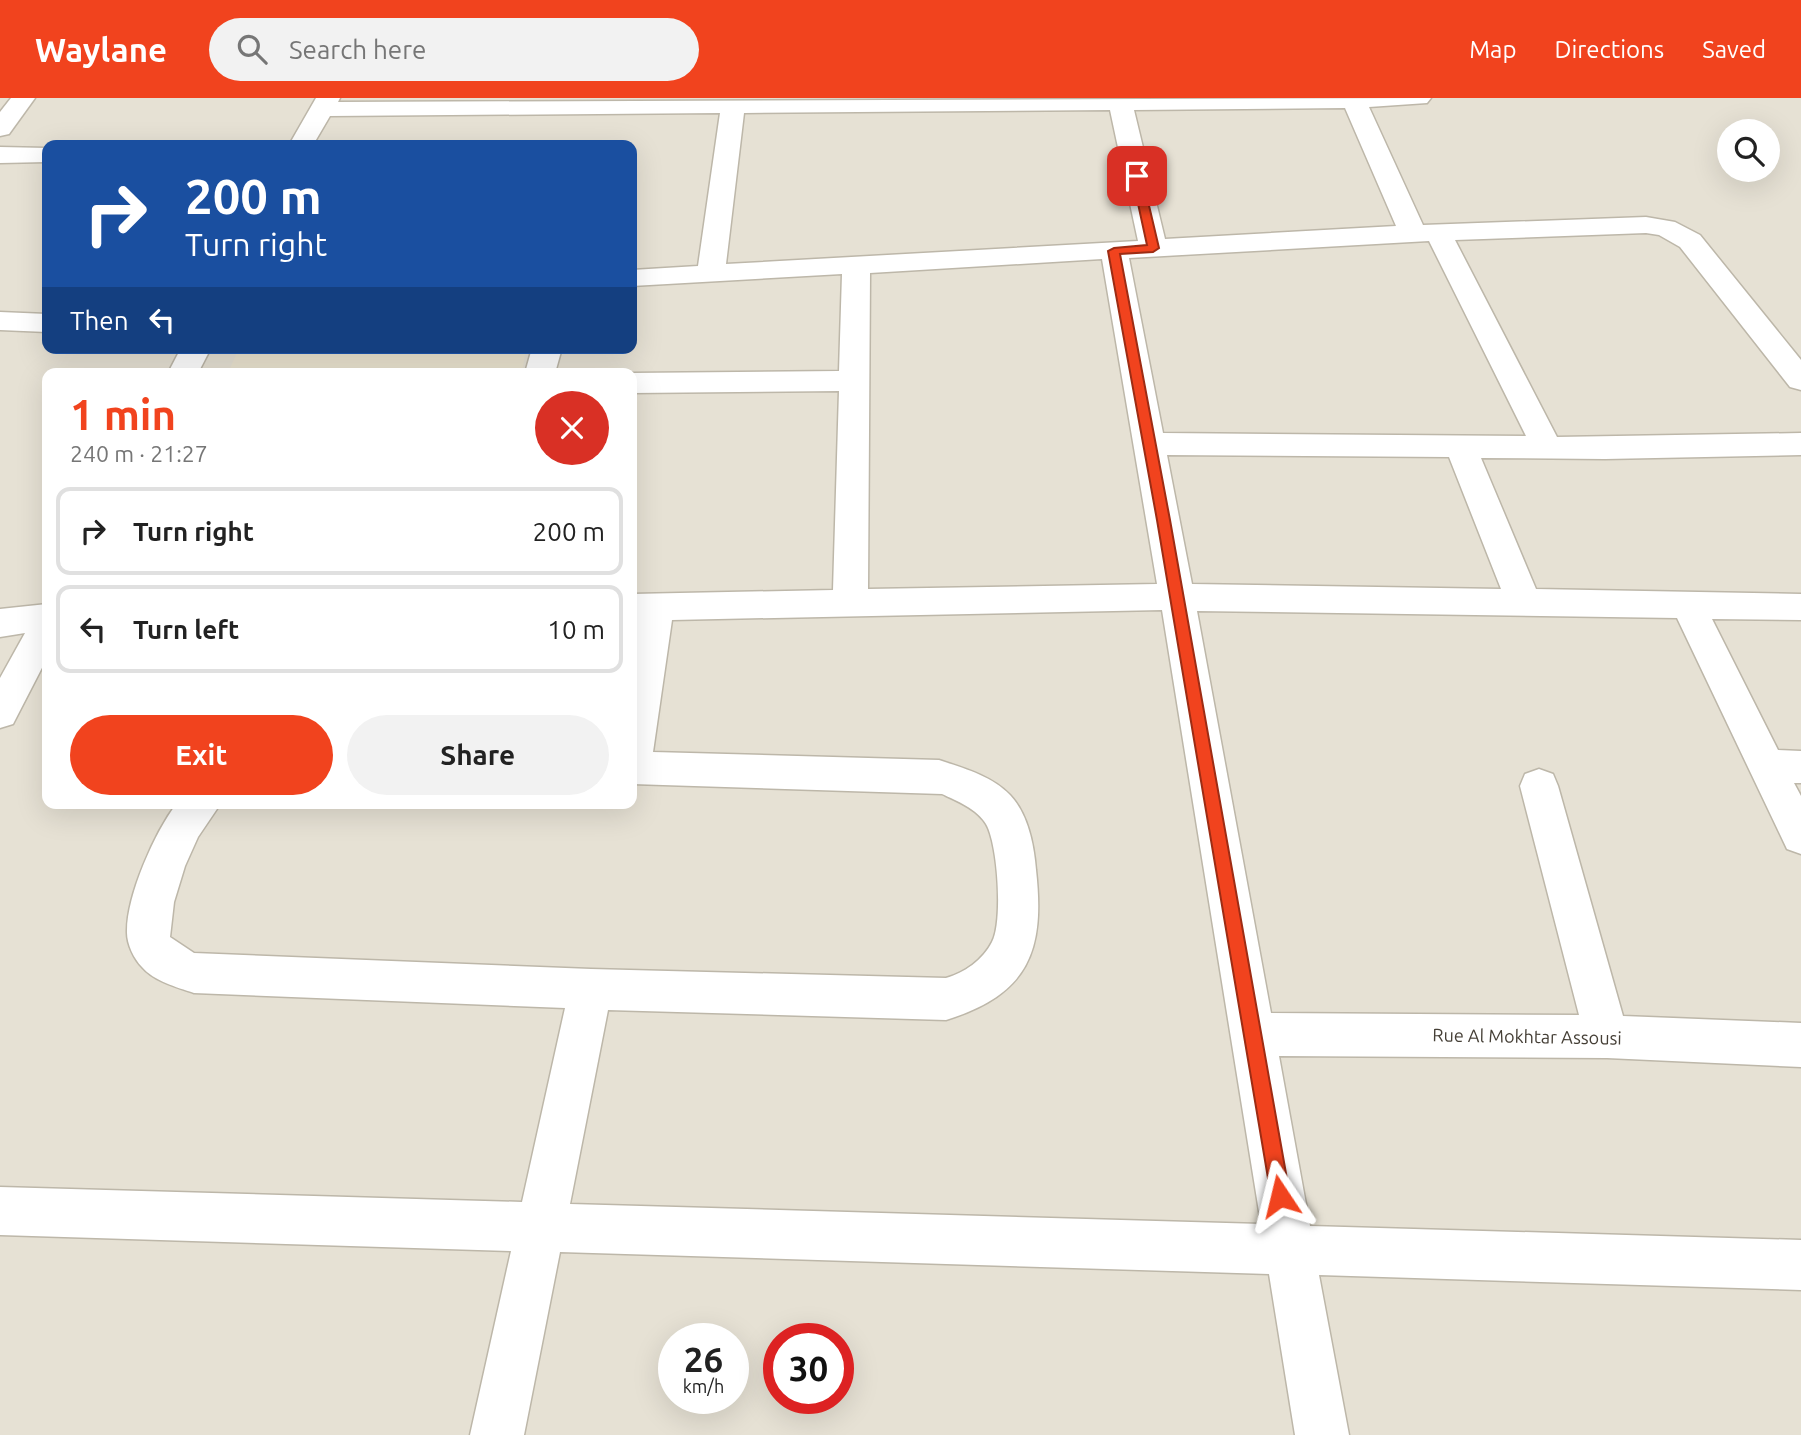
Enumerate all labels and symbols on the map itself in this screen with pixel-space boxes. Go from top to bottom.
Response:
pin [1107,146,1167,206]
street label: Rue Al Mokhtar Assousi [1432,1024,1622,1048]
position arrow [1243,1159,1317,1233]
speed limit sign: 30 [763,1323,854,1414]

